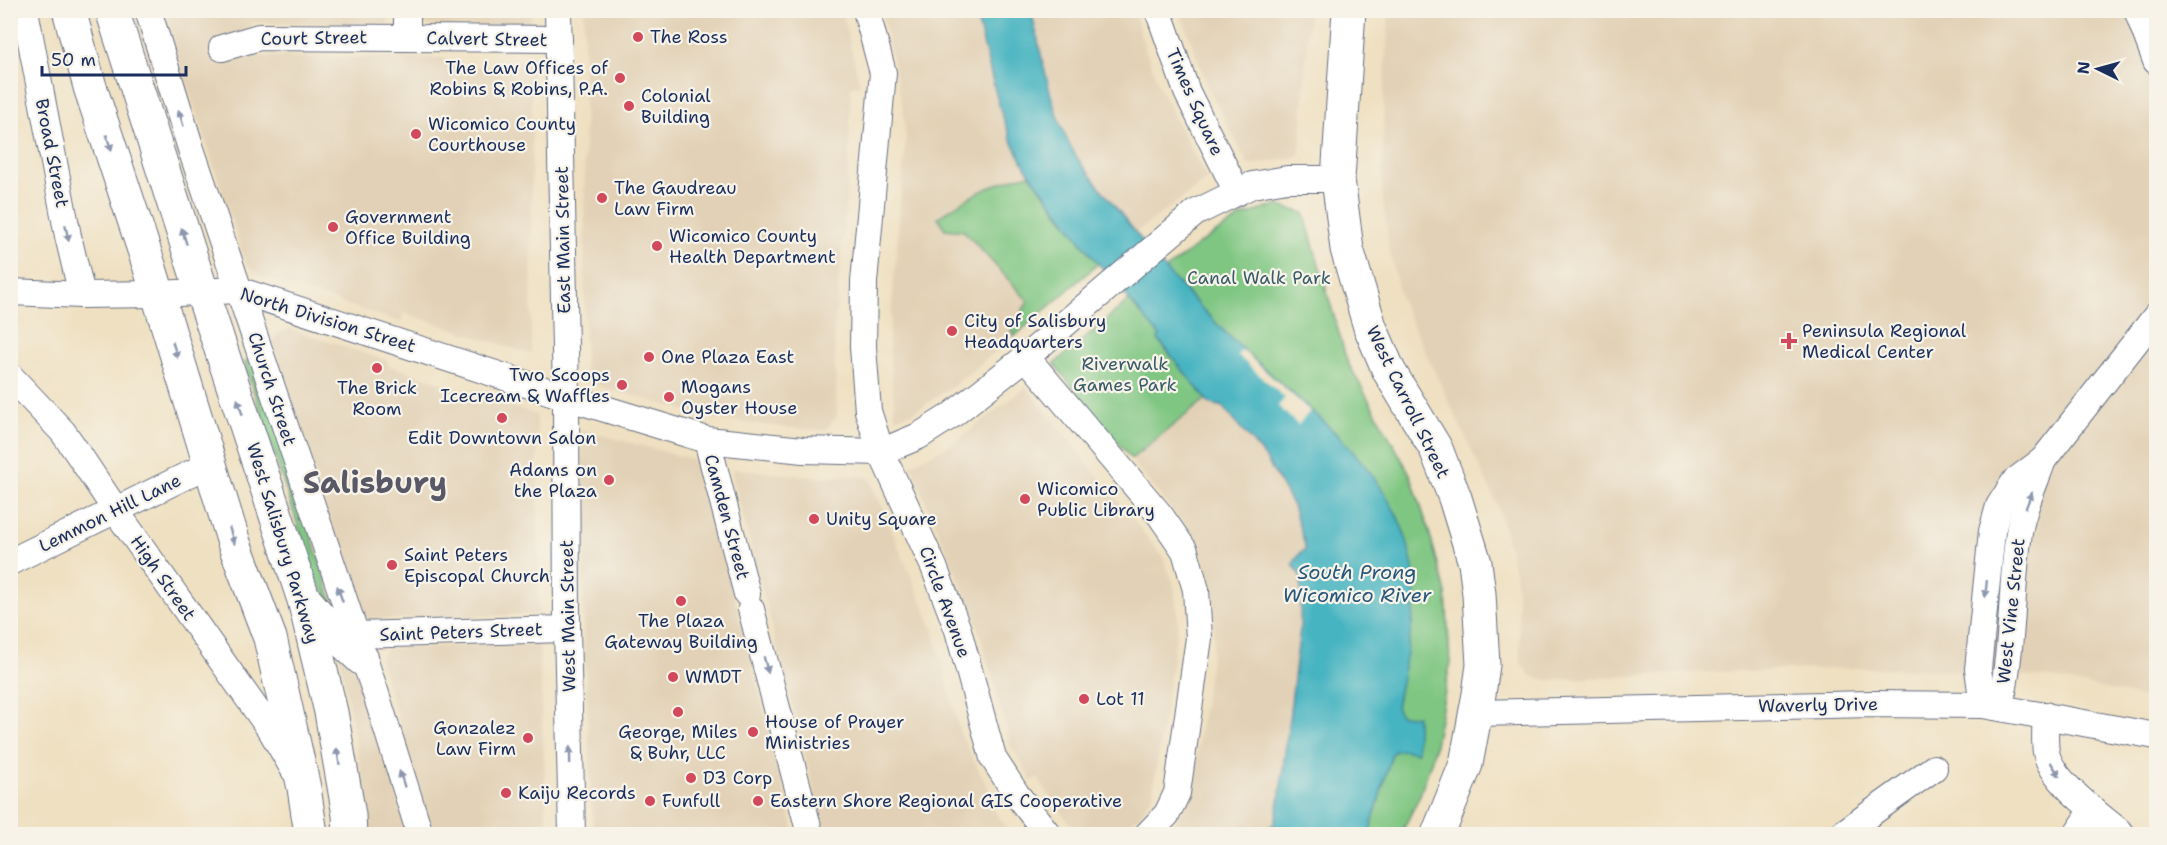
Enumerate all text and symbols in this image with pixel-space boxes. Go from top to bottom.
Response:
street label: Court Street [260,25,368,51]
place label: The Ross [650,25,728,49]
street label: Calvert Street [426,26,548,52]
marker: The Ross [631,30,645,44]
scale bar [42,39,186,77]
north arrow [2068,39,2128,99]
street label: Times Square [1161,45,1229,159]
text: 50 m [51,48,96,72]
place label: The Law Offices of Robins & Robins, P.A. [429,56,608,101]
text: N [2073,61,2095,75]
marker: The Law Offices of Robins & Robins, P.A. [613,71,627,85]
place label: Colonial Building [641,84,711,129]
street label: Broad Street [30,96,74,210]
marker: Colonial Building [622,99,636,113]
one-way arrow [176,109,186,127]
place label: Wicomico County Courthouse [428,112,576,157]
marker: Wicomico County Courthouse [409,127,423,141]
one-way arrow [104,134,114,152]
street label: East Main Street [550,166,576,314]
place label: The Gaudreau Law Firm [614,176,737,221]
marker: The Gaudreau Law Firm [595,191,609,205]
place label: Government Office Building [345,205,471,250]
marker: Government Office Building [326,220,340,234]
one-way arrow [63,224,73,242]
place label: Wicomico County Health Department [669,224,836,269]
one-way arrow [179,227,188,245]
marker: Wicomico County Health Department [650,239,664,253]
park label: Canal Walk Park [1187,266,1331,290]
street label: North Division Street [237,282,419,358]
place label: City of Salisbury Headquarters [964,309,1106,354]
place label: Peninsula Regional Medical Center [1802,319,1967,364]
street label: West Carroll Street [1361,322,1455,482]
marker: City of Salisbury Headquarters [945,324,959,338]
street label: Church Street [242,329,302,449]
marker: Peninsula Regional Medical Center [1780,332,1798,350]
one-way arrow [171,341,180,359]
place label: One Plaza East [661,345,794,369]
marker: One Plaza East [642,350,656,364]
park label: Riverwalk Games Park [1073,352,1177,397]
marker: The Brick Room [370,361,384,375]
place label: Two Scoops Icecream & Waffles [440,363,610,408]
place label: Mogans Oyster House [681,375,797,420]
place label: The Brick Room [337,376,417,421]
marker: Two Scoops Icecream & Waffles [615,378,629,392]
marker: Mogans Oyster House [662,390,676,404]
one-way arrow [235,398,244,416]
marker: Edit Downtown Salon [495,411,509,425]
place label: Edit Downtown Salon [408,426,596,450]
street label: West Salisbury Parkway [241,439,325,647]
street label: Camden Street [699,452,755,582]
place label: Adams on the Plaza [509,458,597,503]
district label: Salisbury [303,462,447,503]
street label: Lemmon Hill Lane [35,468,185,558]
marker: Adams on the Plaza [602,473,616,487]
place label: Wicomico Public Library [1037,477,1155,522]
one-way arrow [2025,491,2034,509]
marker: Wicomico Public Library [1018,492,1032,506]
place label: Unity Square [826,507,937,531]
marker: Unity Square [807,512,821,526]
one-way arrow [228,527,238,545]
street label: High Street [125,531,201,626]
street label: West Vine Street [1991,537,2031,685]
street label: West Main Street [555,539,581,692]
place label: Saint Peters Episcopal Church [404,543,550,588]
street label: Circle Avenue [914,543,976,661]
marker: Saint Peters Episcopal Church [385,558,399,572]
water label: South Prong Wicomico River [1283,559,1432,608]
one-way arrow [1981,579,1991,598]
one-way arrow [335,585,345,603]
marker: The Plaza Gateway Building [674,594,688,608]
place label: The Plaza Gateway Building [604,609,758,654]
street label: Saint Peters Street [379,617,543,647]
one-way arrow [761,656,771,675]
place label: WMDT [685,665,742,689]
marker: WMDT [666,670,680,684]
place label: Lot 11 [1096,687,1145,711]
marker: Lot 11 [1077,692,1091,706]
street label: Waverly Drive [1758,692,1878,718]
marker: George, Miles & Buhr, LLC [671,705,685,719]
place label: House of Prayer Ministries [765,710,905,755]
place label: Gonzalez Law Firm [433,716,516,761]
place label: George, Miles & Buhr, LLC [618,720,738,765]
marker: House of Prayer Ministries [746,725,760,739]
marker: Gonzalez Law Firm [521,731,535,745]
one-way arrow [333,746,342,765]
one-way arrow [566,746,575,765]
one-way arrow [2049,761,2060,777]
place label: D3 Corp [703,766,772,790]
one-way arrow [397,770,406,788]
marker: D3 Corp [684,771,698,785]
place label: Kaiju Records [518,781,636,805]
marker: Kaiju Records [499,786,513,800]
place label: Funfull [662,789,721,813]
place label: Eastern Shore Regional GIS Cooperative [770,789,1122,813]
marker: Funfull [643,794,657,808]
marker: Eastern Shore Regional GIS Cooperative [751,794,765,808]

